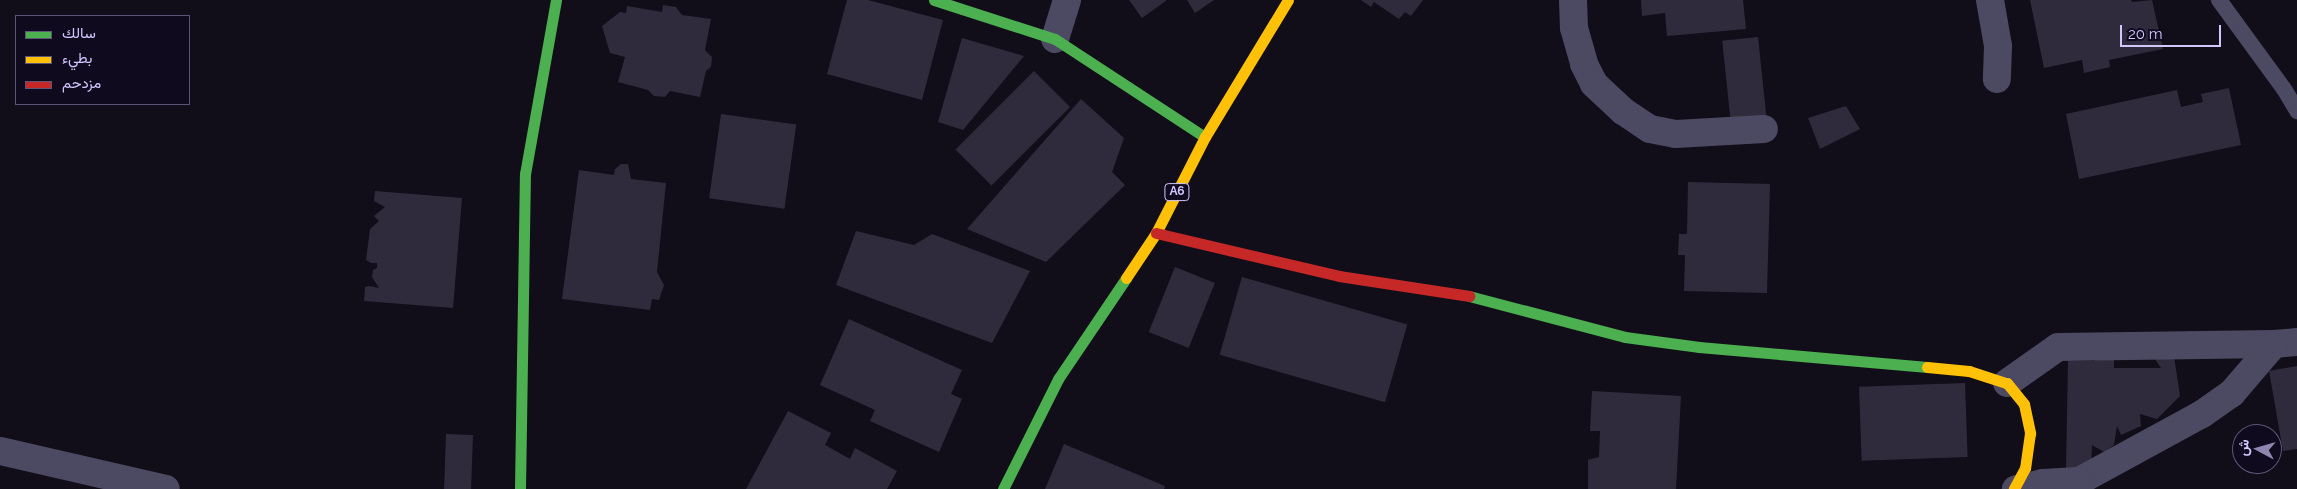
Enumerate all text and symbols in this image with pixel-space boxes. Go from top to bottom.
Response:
legend [15,15,190,105]
scale bar [2122,15,2223,47]
text: سالك [62,24,96,42]
text: 20 m [2128,25,2163,43]
text: بطيء [62,49,92,67]
text: مزدحم [62,74,101,92]
road number: A6 [1163,182,1191,202]
north arrow [2232,424,2282,474]
text: ش [2234,438,2252,457]

